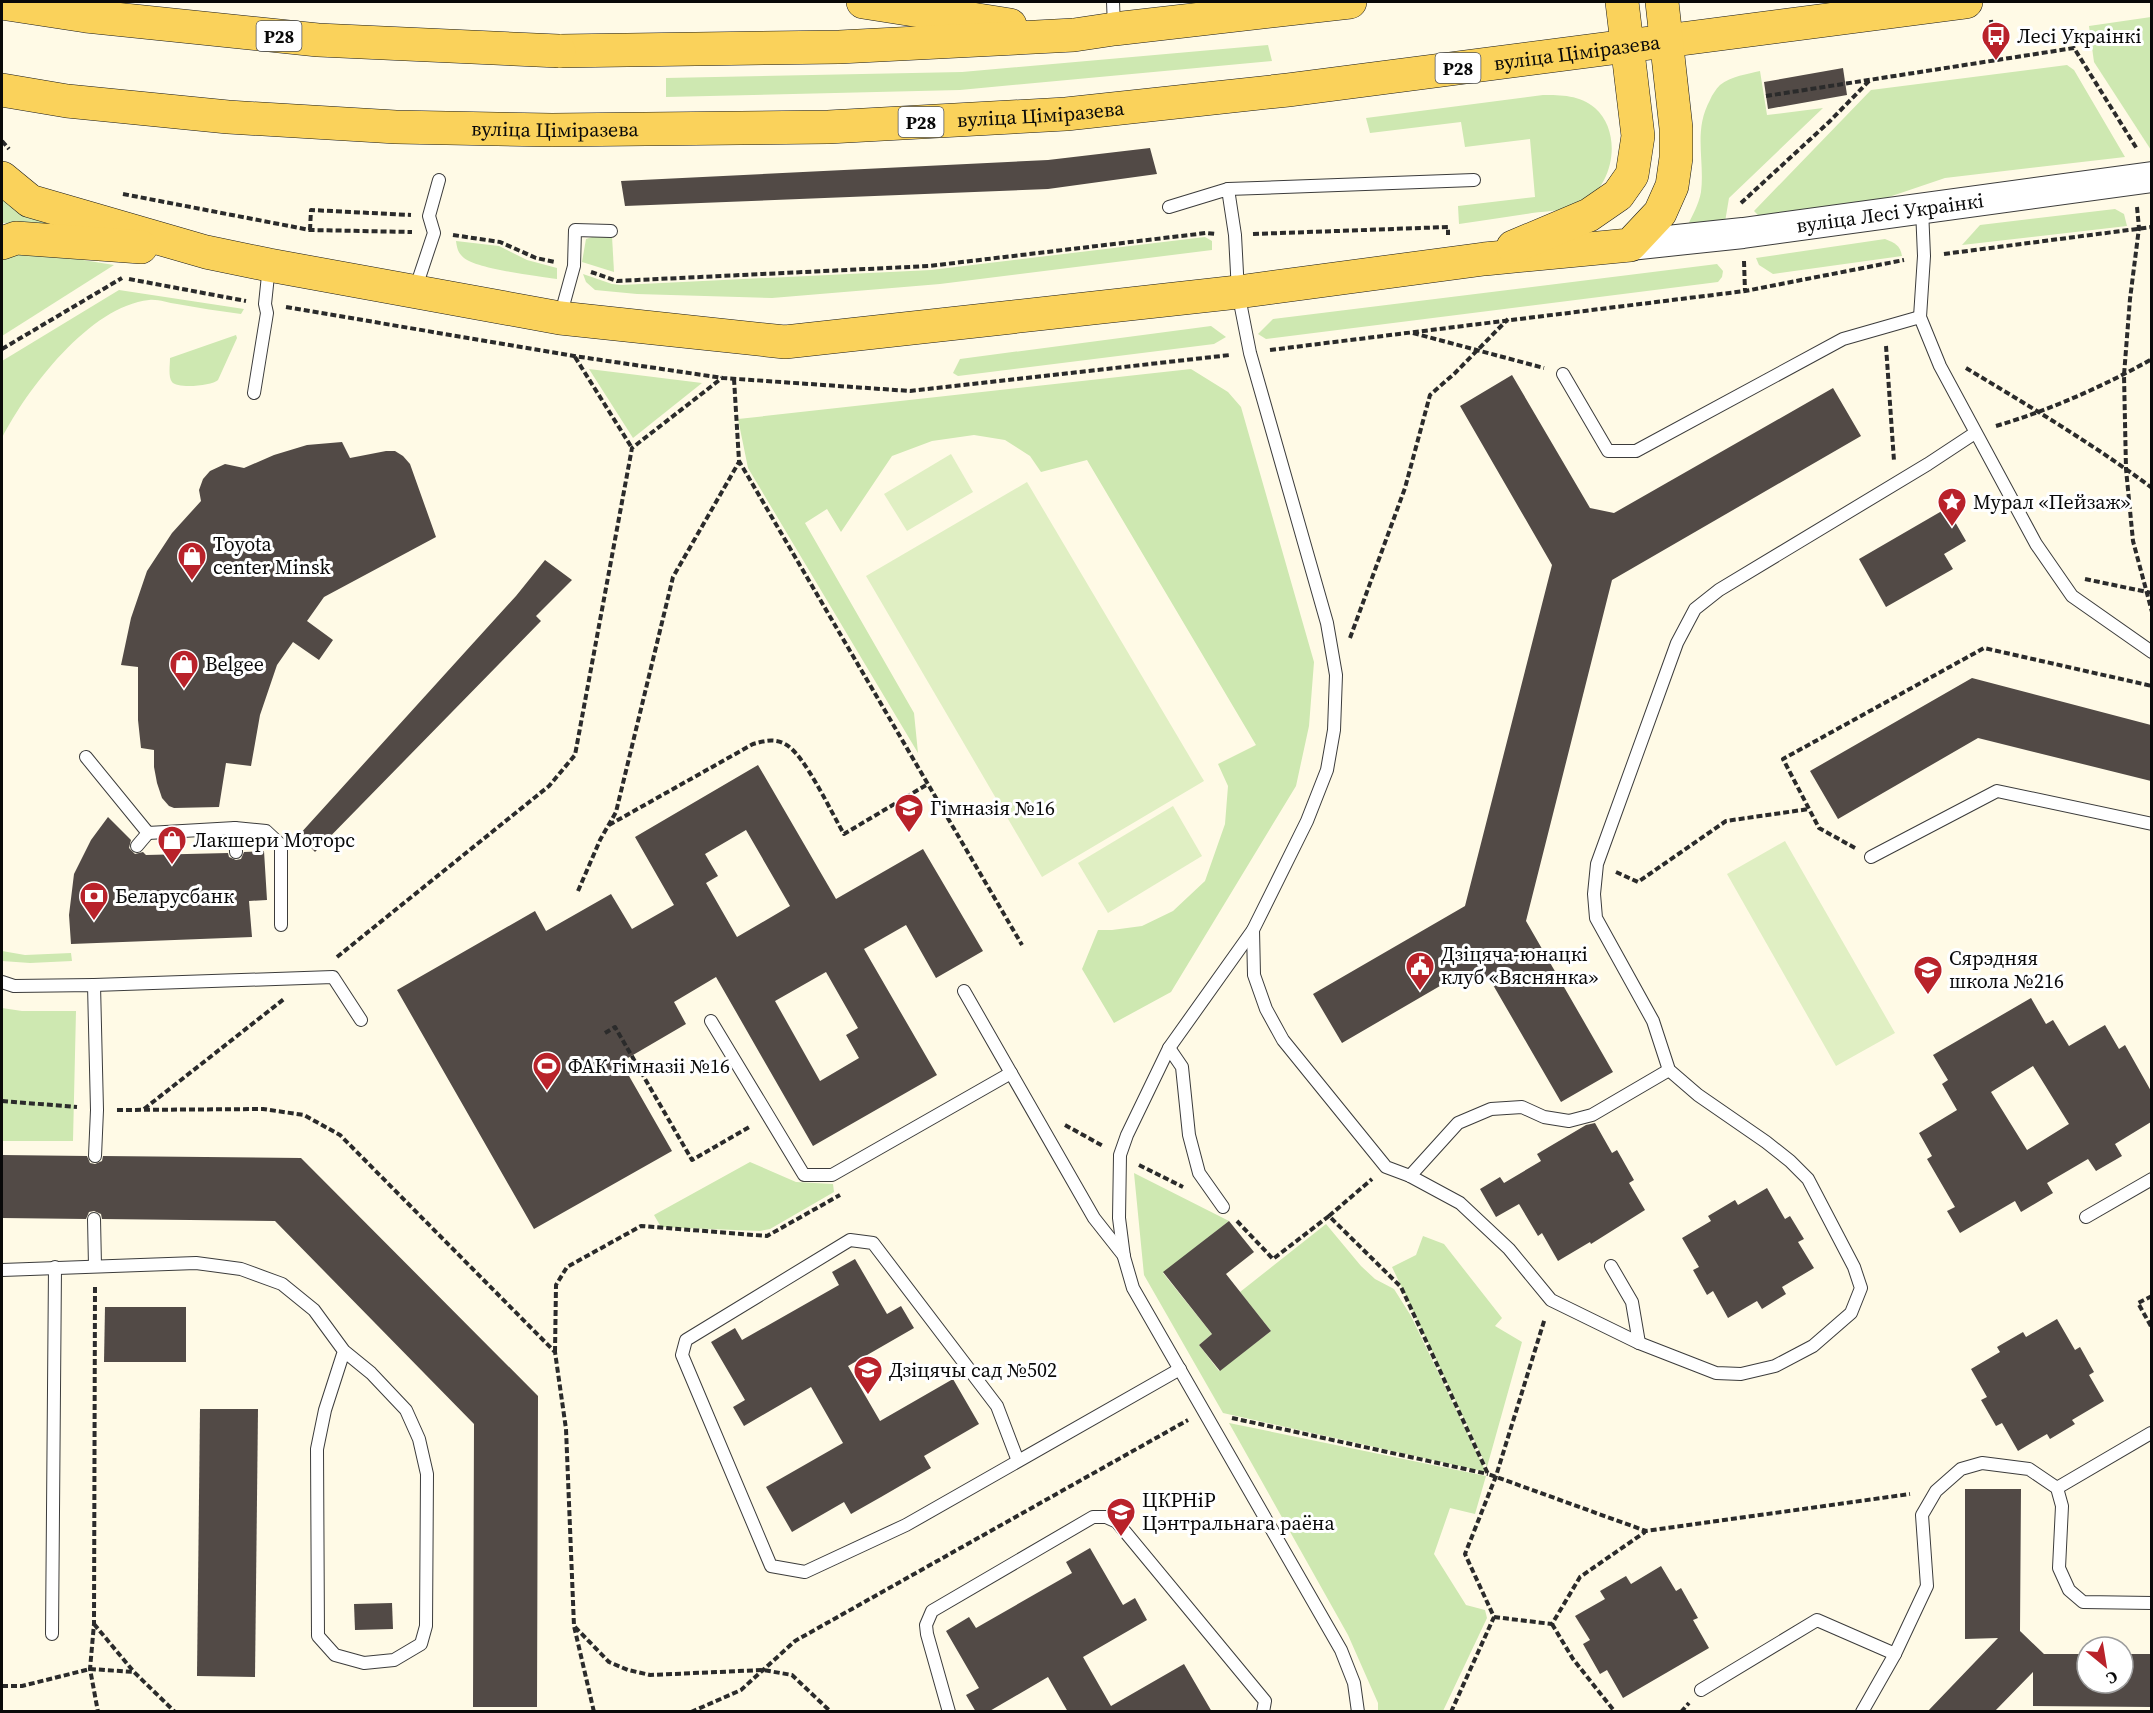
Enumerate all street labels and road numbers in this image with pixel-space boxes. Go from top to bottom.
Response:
road number: Р28 [256,21,302,51]
street label: вуліца Ціміразева [1492,28,1663,77]
road number: Р28 [1436,53,1480,83]
street label: вуліца Ціміразева [956,94,1126,134]
road number: Р28 [898,107,944,137]
street label: вуліца Ціміразева [471,114,640,144]
street label: вуліца Лесі Украінкі [1795,186,1985,240]

